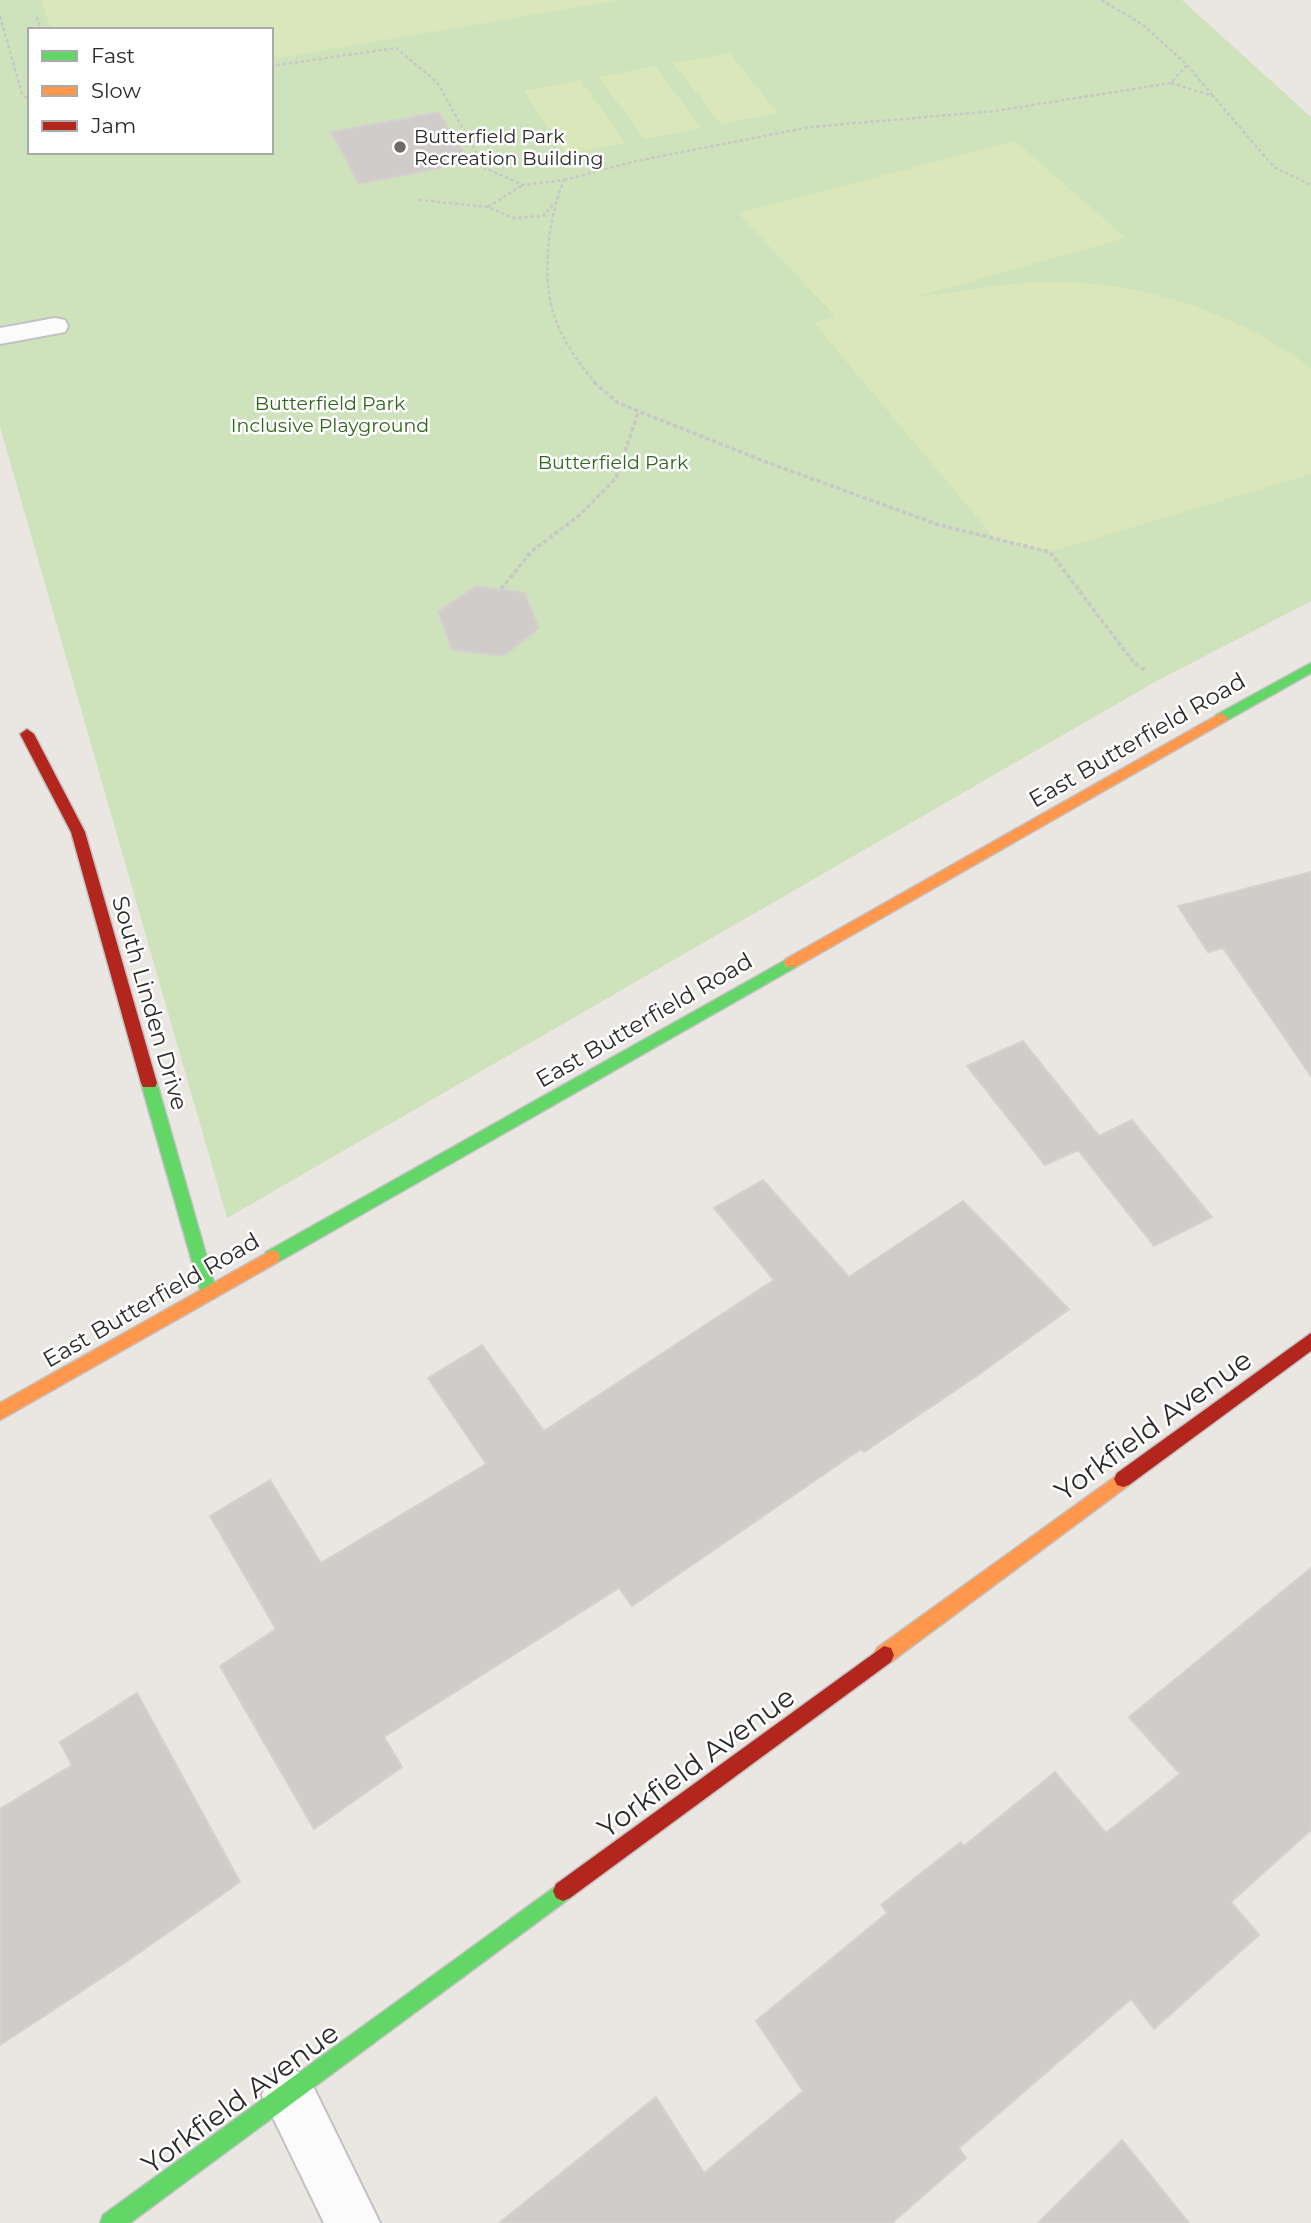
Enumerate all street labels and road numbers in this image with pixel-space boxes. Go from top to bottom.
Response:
street label: East Butterfield Road [1024,667,1250,813]
street label: South Linden Drive [106,893,194,1113]
street label: East Butterfield Road [531,947,757,1093]
street label: East Butterfield Road [38,1227,264,1373]
street label: Yorkfield Avenue [1048,1342,1258,1508]
street label: Yorkfield Avenue [591,1679,801,1845]
street label: Yorkfield Avenue [135,2015,345,2181]

